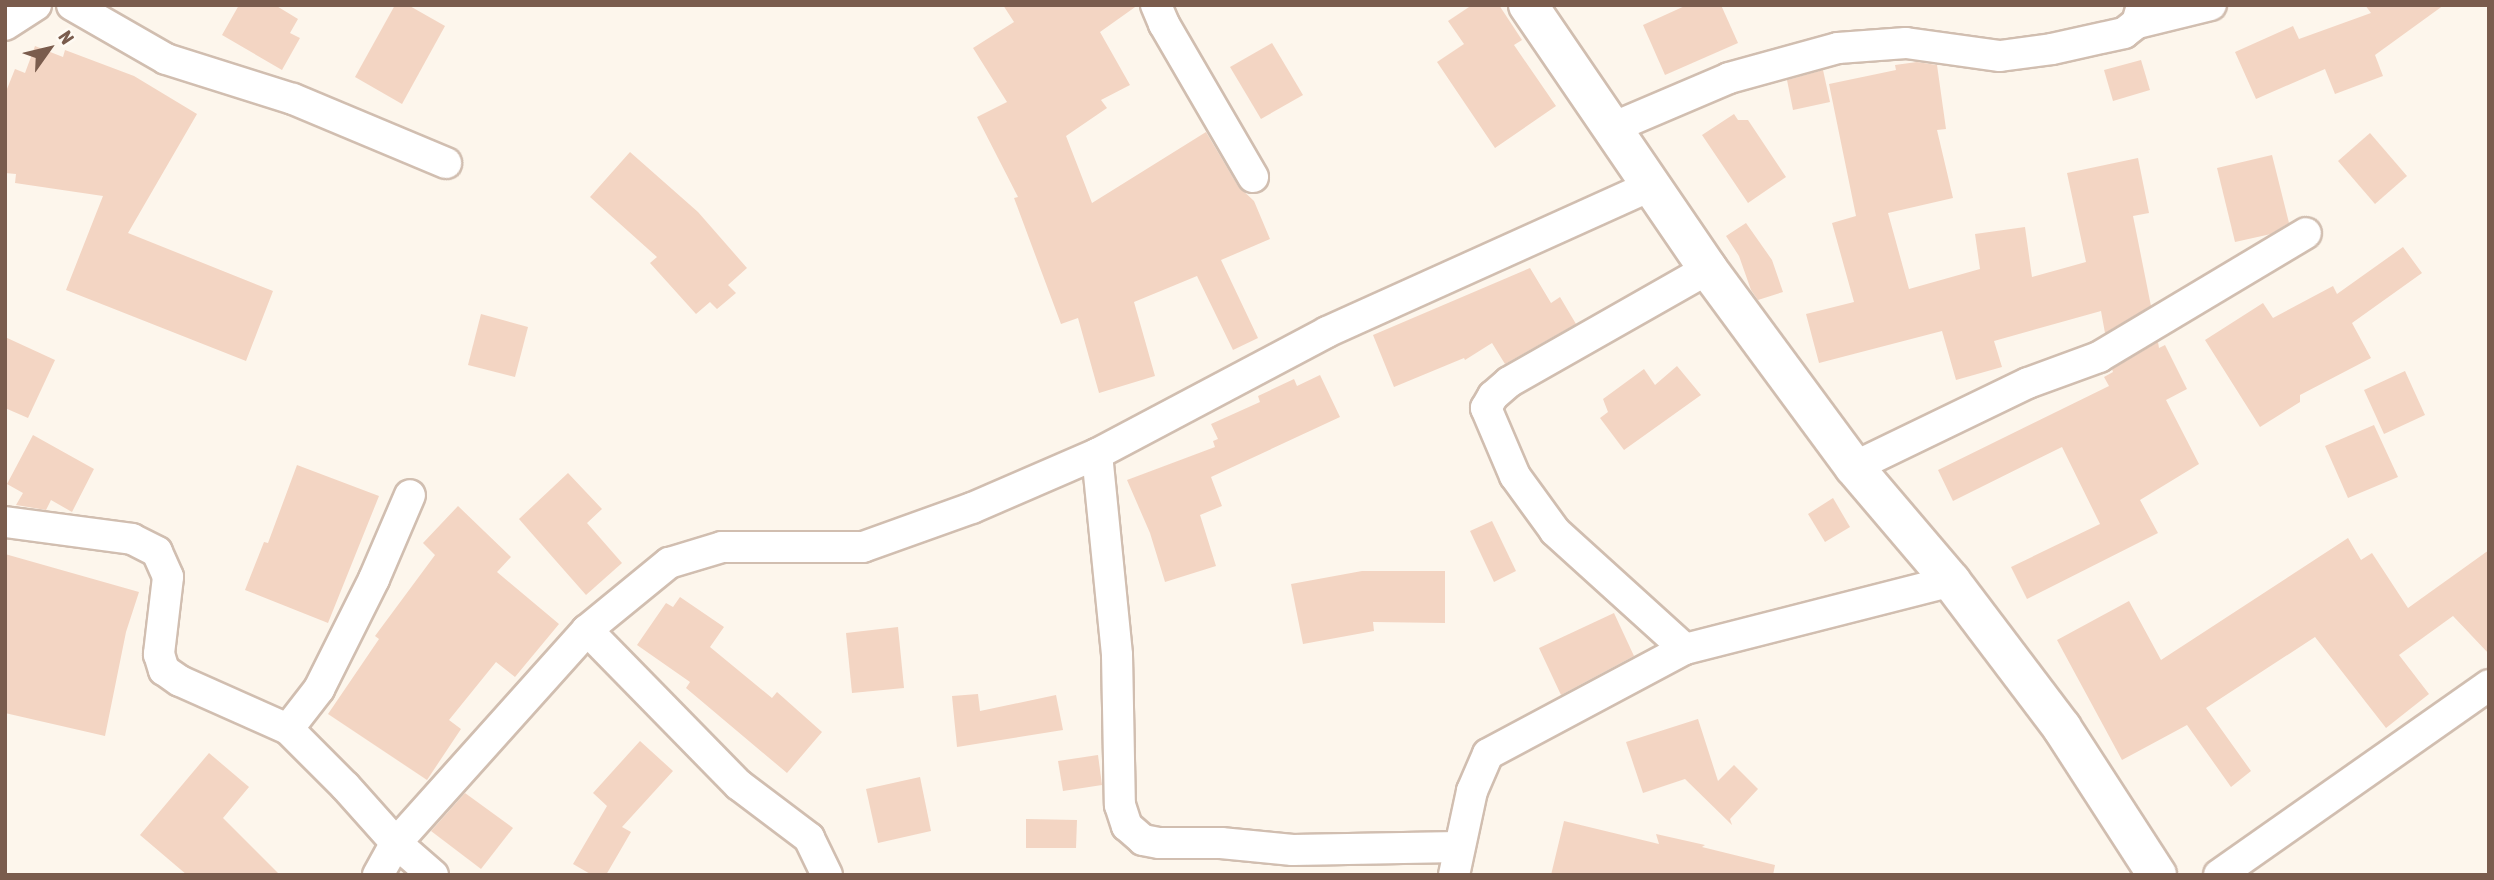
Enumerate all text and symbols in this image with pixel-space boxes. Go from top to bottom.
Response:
north arrow [14,14,84,84]
text: N [54,26,79,48]

